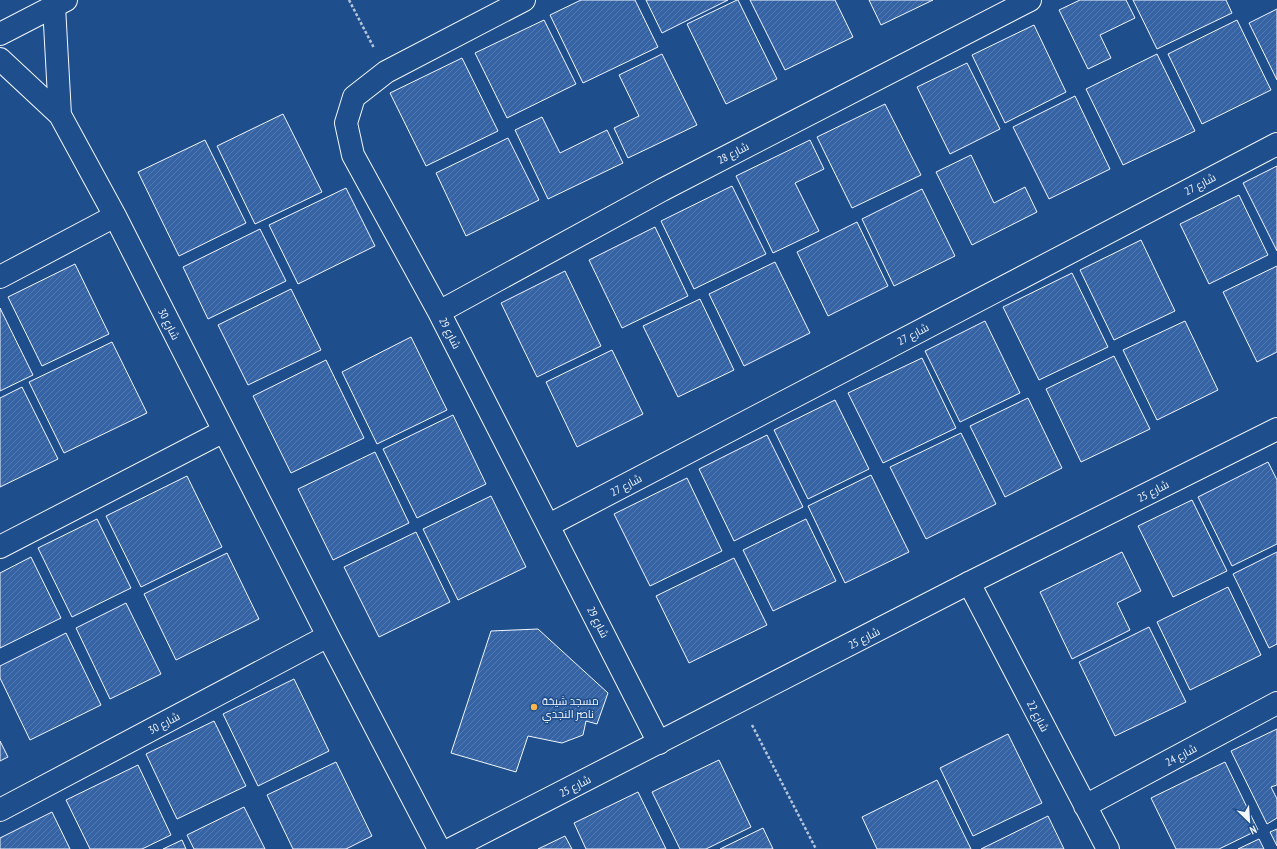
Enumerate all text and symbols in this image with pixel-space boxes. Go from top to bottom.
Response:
street label: شارع 28 [715,139,752,168]
street label: شارع 27 [1182,170,1219,199]
street label: شارع 30 [154,306,183,343]
street label: شارع 29 [435,315,464,352]
street label: شارع 27 [895,320,932,349]
street label: شارع 27 [608,471,645,500]
street label: شارع 25 [1135,477,1172,506]
street label: شارع 29 [583,604,612,641]
street label: شارع 25 [846,624,883,653]
place label: مسجد شيخة ناصر النجدي [542,694,599,723]
street label: شارع 22 [1023,698,1052,735]
marker: مسجد شيخة ناصر النجدي [529,702,539,712]
street label: شارع 30 [146,709,183,738]
street label: شارع 24 [1163,741,1200,770]
street label: شارع 25 [557,772,594,801]
north arrow [1229,801,1269,841]
text: N [1248,822,1259,838]

